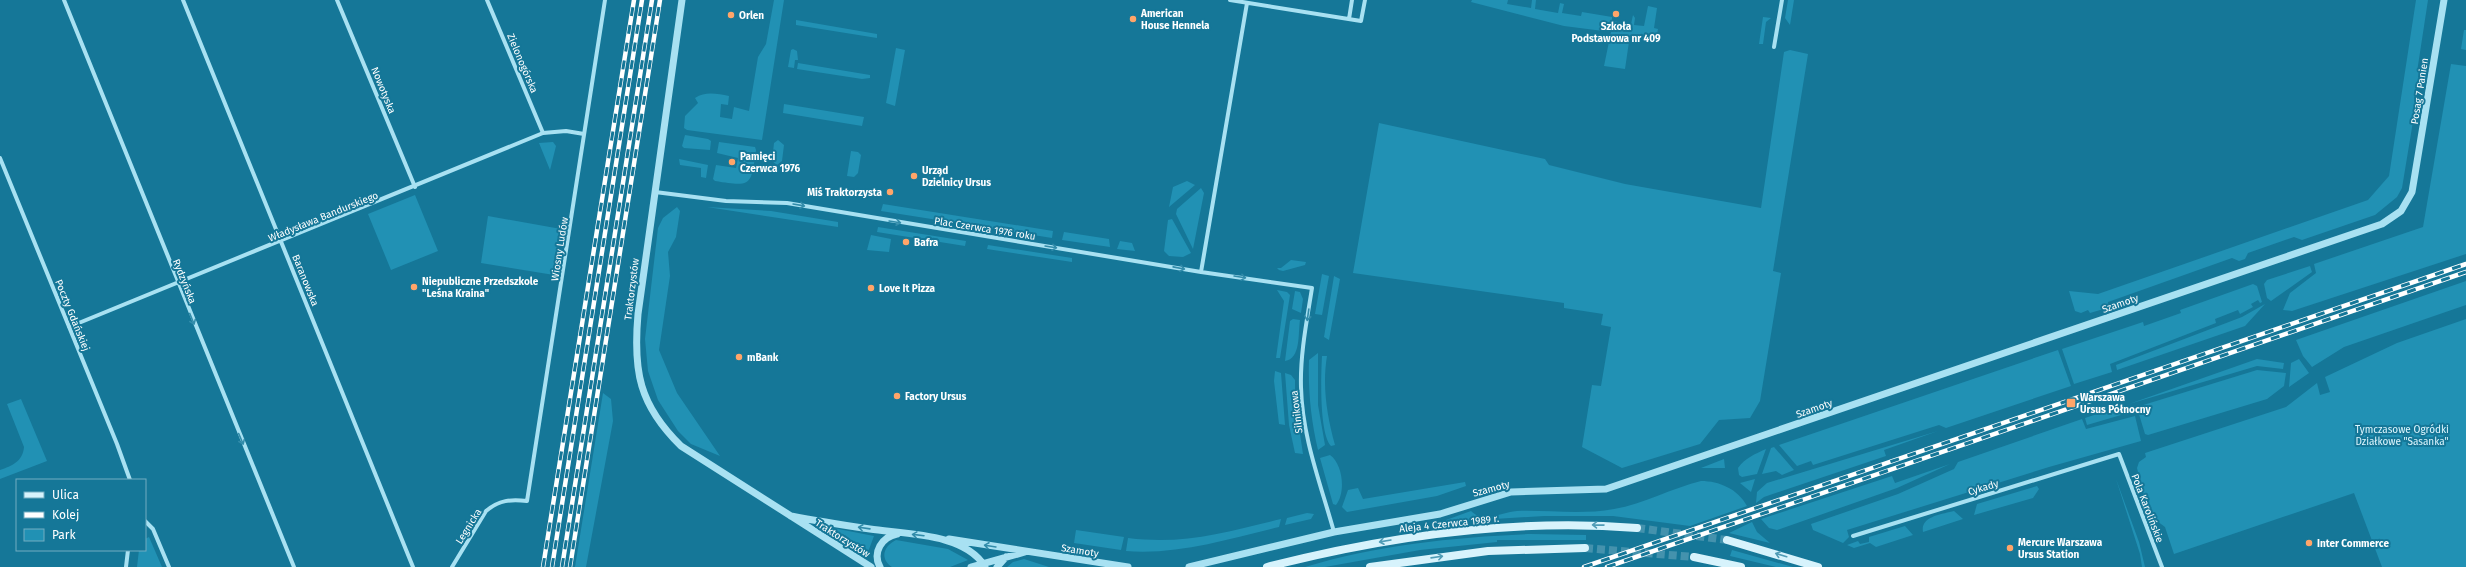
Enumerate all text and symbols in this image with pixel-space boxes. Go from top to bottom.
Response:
place label: American House Hennela [1140,8,1210,32]
marker: Szkoła Podstawowa nr 409 [1611,9,1621,19]
marker: Orlen [726,10,736,20]
place label: Orlen [739,10,764,22]
marker: American House Hennela [1128,14,1138,24]
place label: Szkoła Podstawowa nr 409 [1571,21,1661,45]
street label: Zielonogórska [504,32,540,95]
street label: Posag 7 Panien [2409,57,2431,125]
street label: Nowotyska [368,65,398,115]
place label: Pamięci Czerwca 1976 [740,151,800,175]
marker: Pamięci Czerwca 1976 [727,157,737,167]
place label: Urząd Dzielnicy Ursus [922,165,991,189]
marker: Urząd Dzielnicy Ursus [909,171,919,181]
place label: Miś Traktorzysta [807,186,883,199]
marker: Miś Traktorzysta [885,187,895,197]
street label: Władysława Bandurskiego [267,189,380,244]
one-way arrow [792,202,805,210]
street label: Plac Czerwca 1976 roku [933,215,1036,243]
street label: Wiosny Ludów [549,216,571,282]
one-way arrow [888,218,901,226]
marker: Bafra [901,237,911,247]
place label: Bafra [914,237,939,249]
one-way arrow [1044,243,1057,251]
street label: Baranowska [289,253,321,308]
street label: Rydzyńska [170,257,199,305]
street label: Traktorzystów [622,257,642,321]
one-way arrow [1173,264,1186,272]
one-way arrow [1233,273,1246,281]
place label: Niepubliczne Przedszkole "Leśna Kraina" [422,276,539,300]
street label: Poczty Gdańskiej [52,277,93,353]
marker: Niepubliczne Przedszkole "Leśna Kraina" [409,282,419,292]
marker: Love It Pizza [866,283,876,293]
place label: Love It Pizza [879,283,936,295]
street label: Szamoty [2100,292,2140,316]
one-way arrow [1304,308,1312,321]
one-way arrow [189,312,196,324]
marker: mBank [734,352,744,362]
place label: mBank [747,352,779,364]
street label: Silnikowa [1288,390,1306,434]
marker: Factory Ursus [892,391,902,401]
place label: Factory Ursus [905,391,967,403]
place label: Warszawa Ursus Północny [2080,392,2151,416]
street label: Szamoty [1794,397,1834,421]
marker: Warszawa Ursus Północny [2065,397,2077,409]
park label: Tymczasowe Ogródki Działkowe "Sasanka" [2355,424,2449,448]
one-way arrow [238,433,245,445]
street label: Pola Karolińskie [2128,472,2167,544]
street label: Szamoty [1471,478,1511,500]
street label: Cykady [1967,478,2000,498]
legend [16,479,146,551]
text: Ulica [52,488,79,502]
street label: Legnicka [453,507,484,546]
text: Kolej [52,508,79,522]
street label: Aleja 4 Czerwca 1989 r. [1399,513,1500,535]
street label: Traktorzystów [813,517,872,560]
one-way arrow [1592,521,1605,529]
one-way arrow [858,524,871,532]
text: Park [52,528,76,542]
one-way arrow [912,531,925,539]
one-way arrow [1379,537,1392,545]
place label: Mercure Warszawa Ursus Station [2018,537,2103,561]
marker: Inter Commerce [2304,538,2314,548]
place label: Inter Commerce [2317,538,2389,550]
one-way arrow [984,541,997,549]
street label: Szamoty [1060,542,1100,560]
marker: Mercure Warszawa Ursus Station [2005,543,2015,553]
one-way arrow [1775,551,1788,558]
one-way arrow [1430,553,1443,561]

